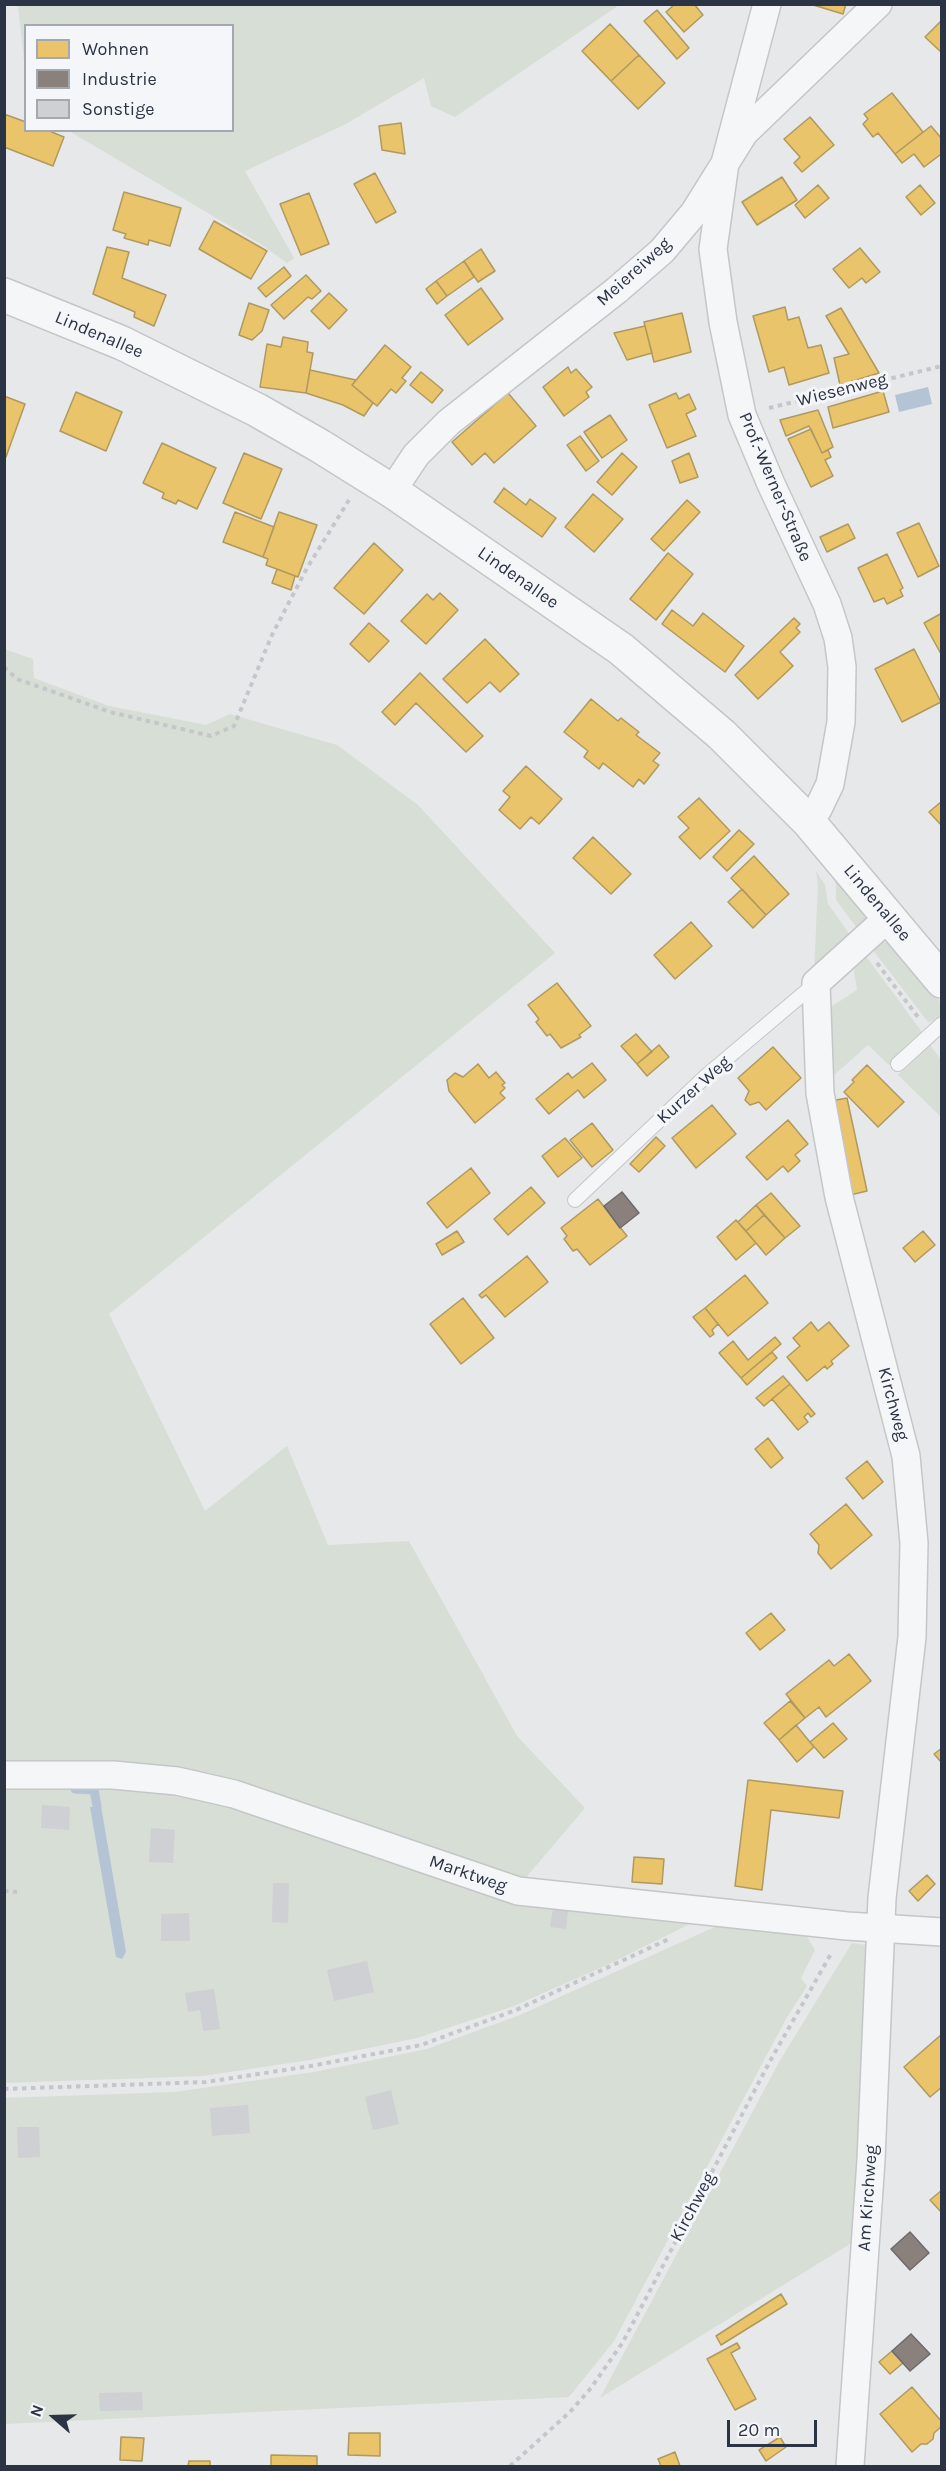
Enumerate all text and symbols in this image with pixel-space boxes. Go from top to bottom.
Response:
legend [24,24,234,132]
text: Wohnen [82,38,149,60]
text: Industrie [82,68,157,90]
text: Sonstige [82,98,155,120]
street label: Meiereiweg [592,233,676,311]
street label: Lindenallee [52,307,146,363]
street label: Wiesenweg [794,368,890,412]
street label: Prof.-Werner-Straße [734,409,816,565]
street label: Lindenallee [473,542,563,614]
street label: Lindenallee [839,860,915,946]
street label: Kurzer Weg [653,1051,735,1129]
street label: Kirchweg [873,1365,913,1443]
street label: Marktweg [426,1851,510,1897]
street label: Am Kirchweg [853,2144,883,2252]
street label: Kirchweg [666,2169,720,2245]
north arrow [24,2387,84,2447]
text: N [26,2402,48,2419]
scale bar [730,2408,820,2446]
text: 20 m [738,2419,780,2441]

